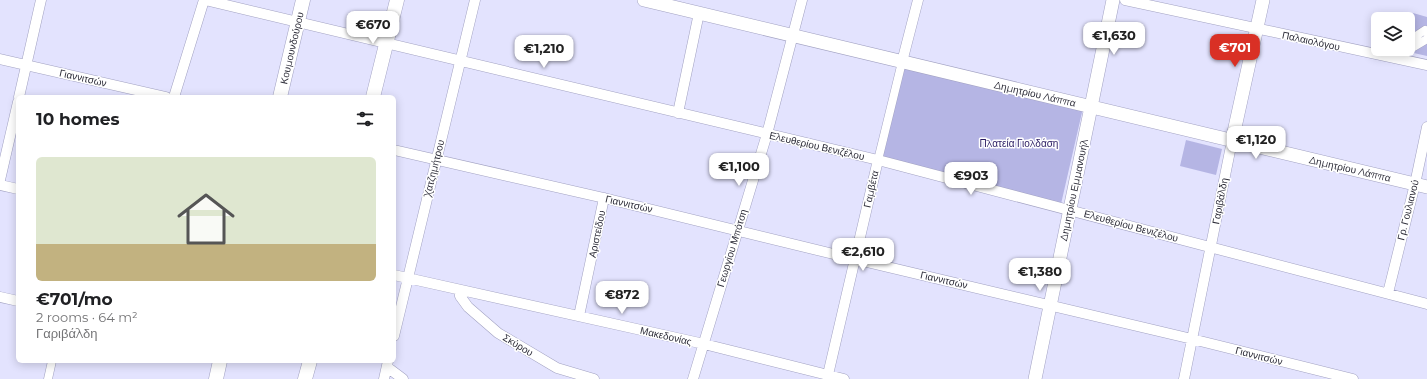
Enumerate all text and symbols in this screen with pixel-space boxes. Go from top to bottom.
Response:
street label: Κουμουνδούρου [277,11,307,85]
pin: €670 [349,11,397,45]
map controls [1371,12,1415,56]
button: layers [1371,12,1415,56]
text: €670 [355,16,391,32]
pin: €1,630 [1081,22,1147,56]
text: €1,630 [1092,27,1136,43]
street label: Παλαιολόγου [1281,29,1341,53]
pin: €701 [1211,34,1259,68]
pin: €1,210 [511,35,577,69]
text: €701 [1219,39,1251,55]
text: €1,210 [524,40,564,56]
street label: Γιαννιτσών [58,66,108,90]
street label: Δημητρίου Λάππα [993,78,1077,110]
icon: filters [354,108,376,130]
text: 10 homes [36,109,120,129]
pin: €1,120 [1223,126,1289,160]
street label: Ελευθερίου Βενιζέλου [768,129,866,163]
text: €1,120 [1236,131,1276,147]
park label: Πλατεία Γιολδάση [980,137,1058,150]
street label: Δημητρίου Εμμανουήλ [1057,137,1091,242]
street label: Χατζημήτρου [420,138,447,200]
pin: €1,100 [706,153,772,187]
street label: Δημητρίου Λάππα [1308,153,1392,185]
text: €1,100 [718,158,760,174]
pin: €903 [947,162,995,196]
text: €903 [953,167,989,183]
street label: Γαμβέτα [860,169,882,209]
street label: Γαριβάλδη [1209,177,1231,225]
street label: Γρ. Γουλιανού [1394,178,1422,242]
icon: home [170,183,242,255]
street label: Γιαννιτσών [604,192,654,216]
street label: Γεωργίου Μπότση [714,207,750,289]
street label: Ελευθερίου Βενιζέλου [1082,207,1180,245]
street label: Αριστείδου [586,209,608,259]
pin: €2,610 [830,238,896,272]
text: €2,610 [841,243,885,259]
pin: €1,380 [1007,258,1073,292]
text: €1,380 [1018,263,1062,279]
street label: Γιαννιτσών [919,268,969,292]
pin: €872 [598,281,646,315]
text: €872 [605,286,639,302]
text: €701/mo [36,289,113,309]
text: 2 rooms · 64 m² [36,309,138,325]
street label: Μακεδονίας [639,324,693,348]
text: Γαριβάλδη [36,325,97,341]
street label: Σκύρου [500,331,536,359]
street label: Γιαννιτσών [1234,344,1284,368]

